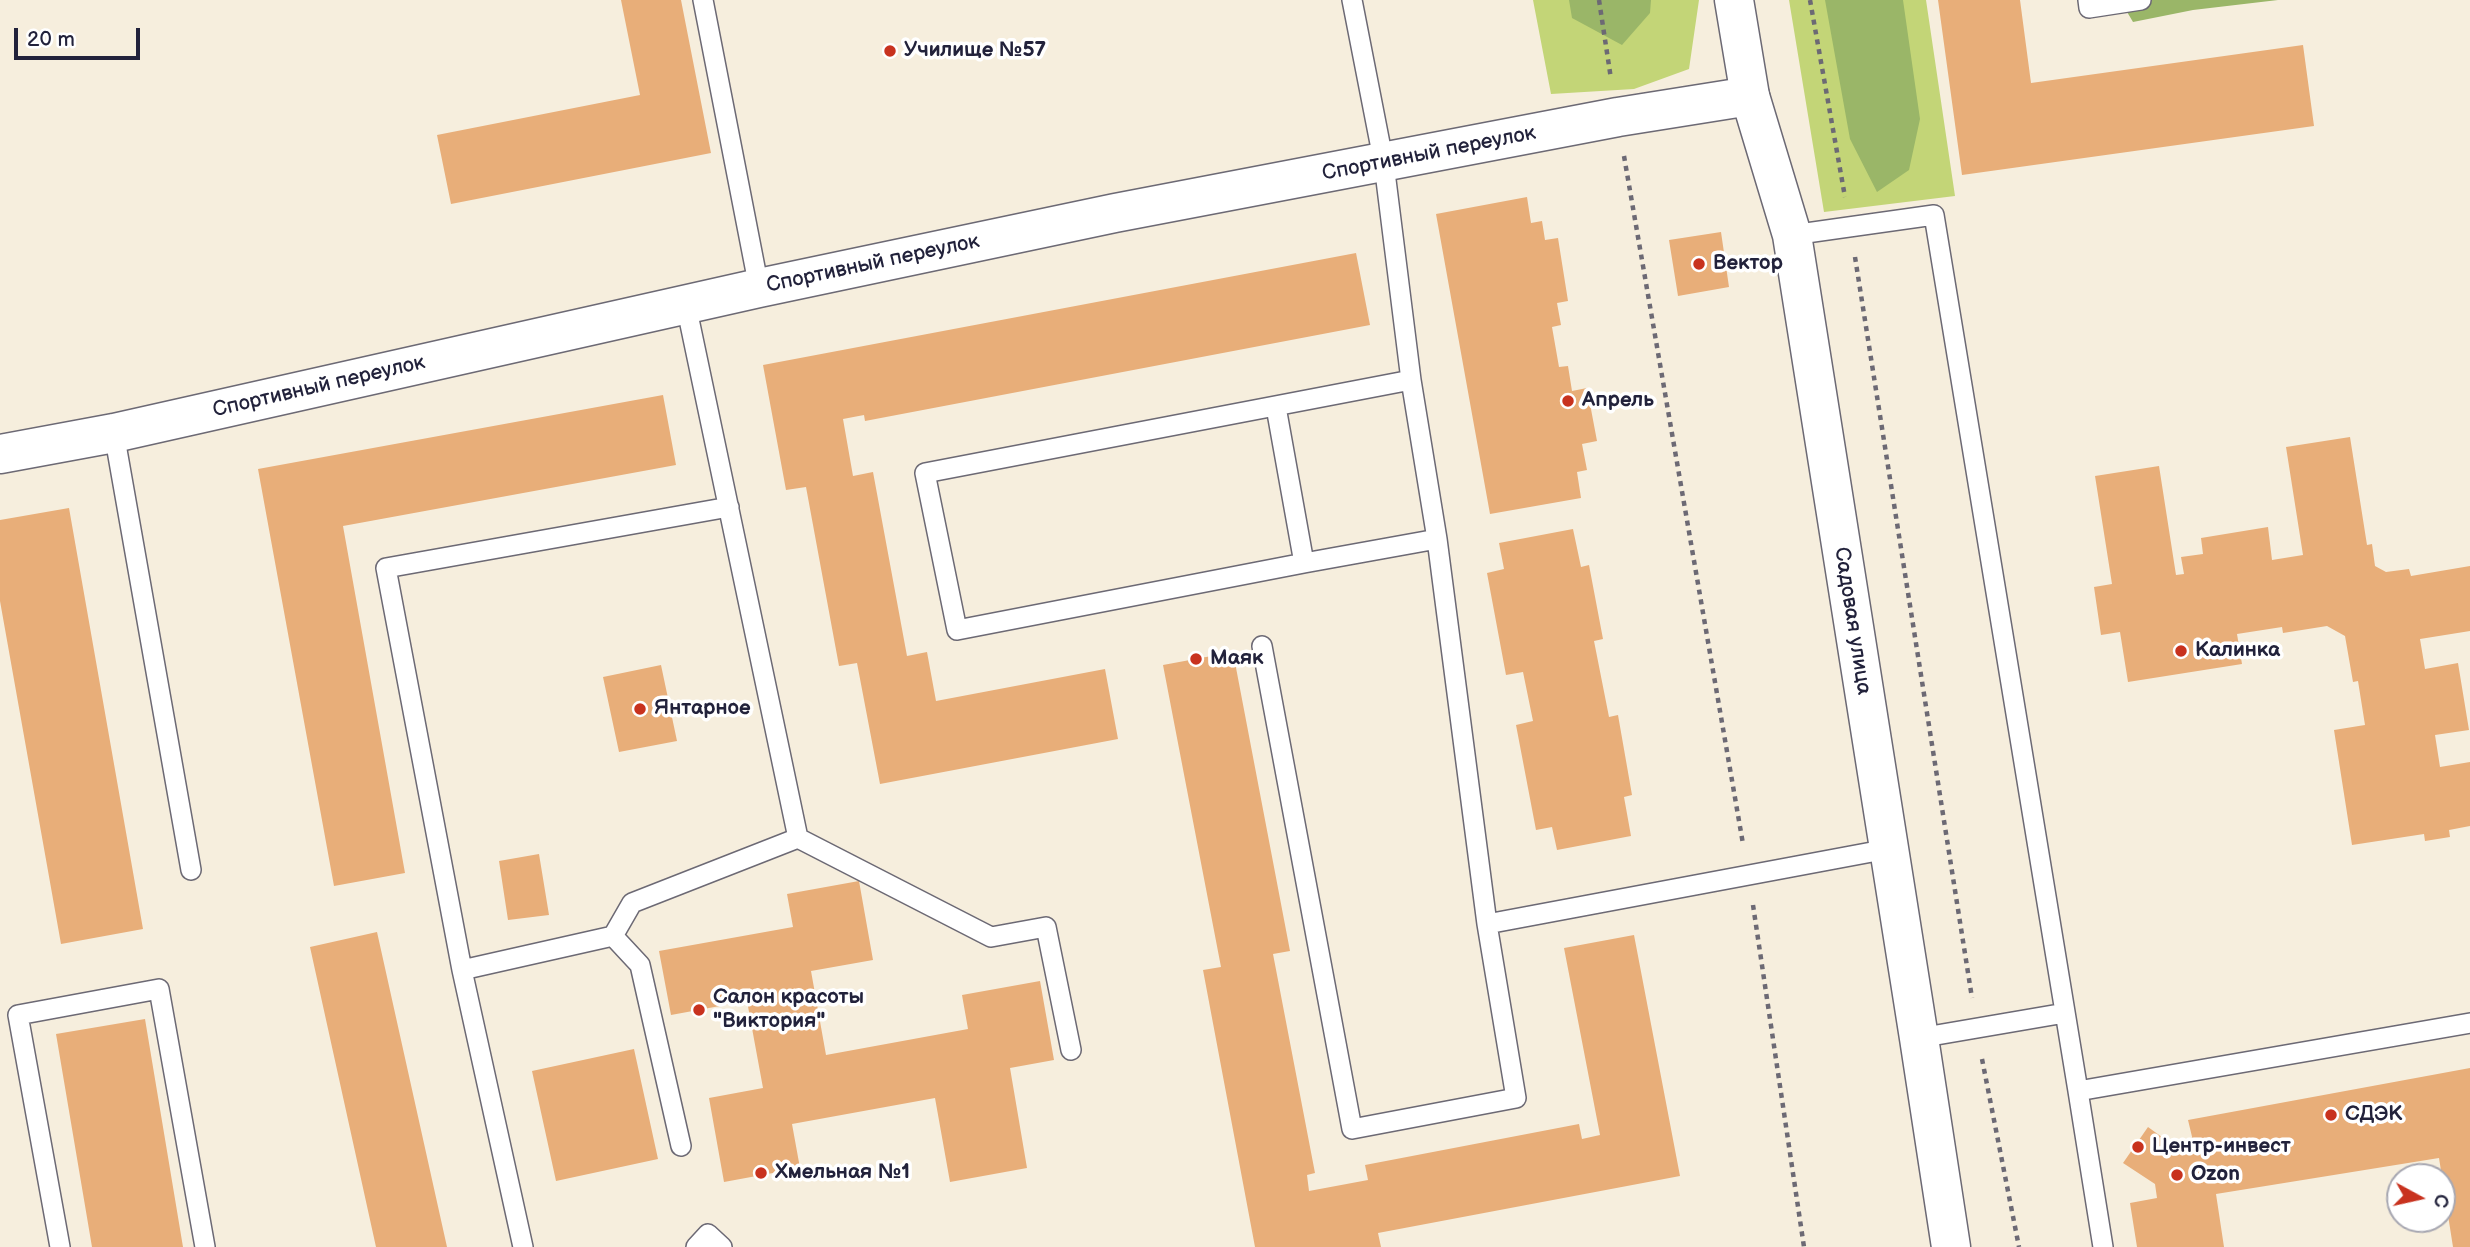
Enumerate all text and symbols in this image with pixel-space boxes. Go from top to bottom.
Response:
scale bar [18,14,144,58]
text: 20 m [27,27,75,52]
place label: Училище №57 [904,38,1046,64]
marker: Училище №57 [882,43,898,59]
street label: Спортивный переулок [1320,121,1538,187]
street label: Спортивный переулок [764,229,982,299]
place label: Вектор [1713,251,1783,277]
marker: Вектор [1691,256,1707,272]
street label: Спортивный переулок [210,350,428,424]
place label: Апрель [1582,388,1654,414]
marker: Апрель [1560,393,1576,409]
street label: Садовая улица [1828,545,1876,697]
place label: Калинка [2195,638,2280,664]
marker: Калинка [2173,643,2189,659]
place label: Маяк [1210,646,1263,672]
marker: Маяк [1188,651,1204,667]
place label: Янтарное [654,696,751,722]
marker: Янтарное [632,701,648,717]
place label: Салон красоты "Виктория" [713,985,864,1035]
marker: Салон красоты "Виктория" [691,1002,707,1018]
place label: СДЭК [2345,1102,2402,1128]
marker: СДЭК [2323,1107,2339,1123]
place label: Центр-инвест [2152,1134,2291,1160]
marker: Центр-инвест [2130,1139,2146,1155]
place label: Хмельная №1 [775,1160,910,1186]
place label: Ozon [2191,1162,2240,1188]
north arrow [2386,1163,2456,1233]
marker: Хмельная №1 [753,1165,769,1181]
marker: Ozon [2169,1167,2185,1183]
text: С [2428,1193,2453,1209]

